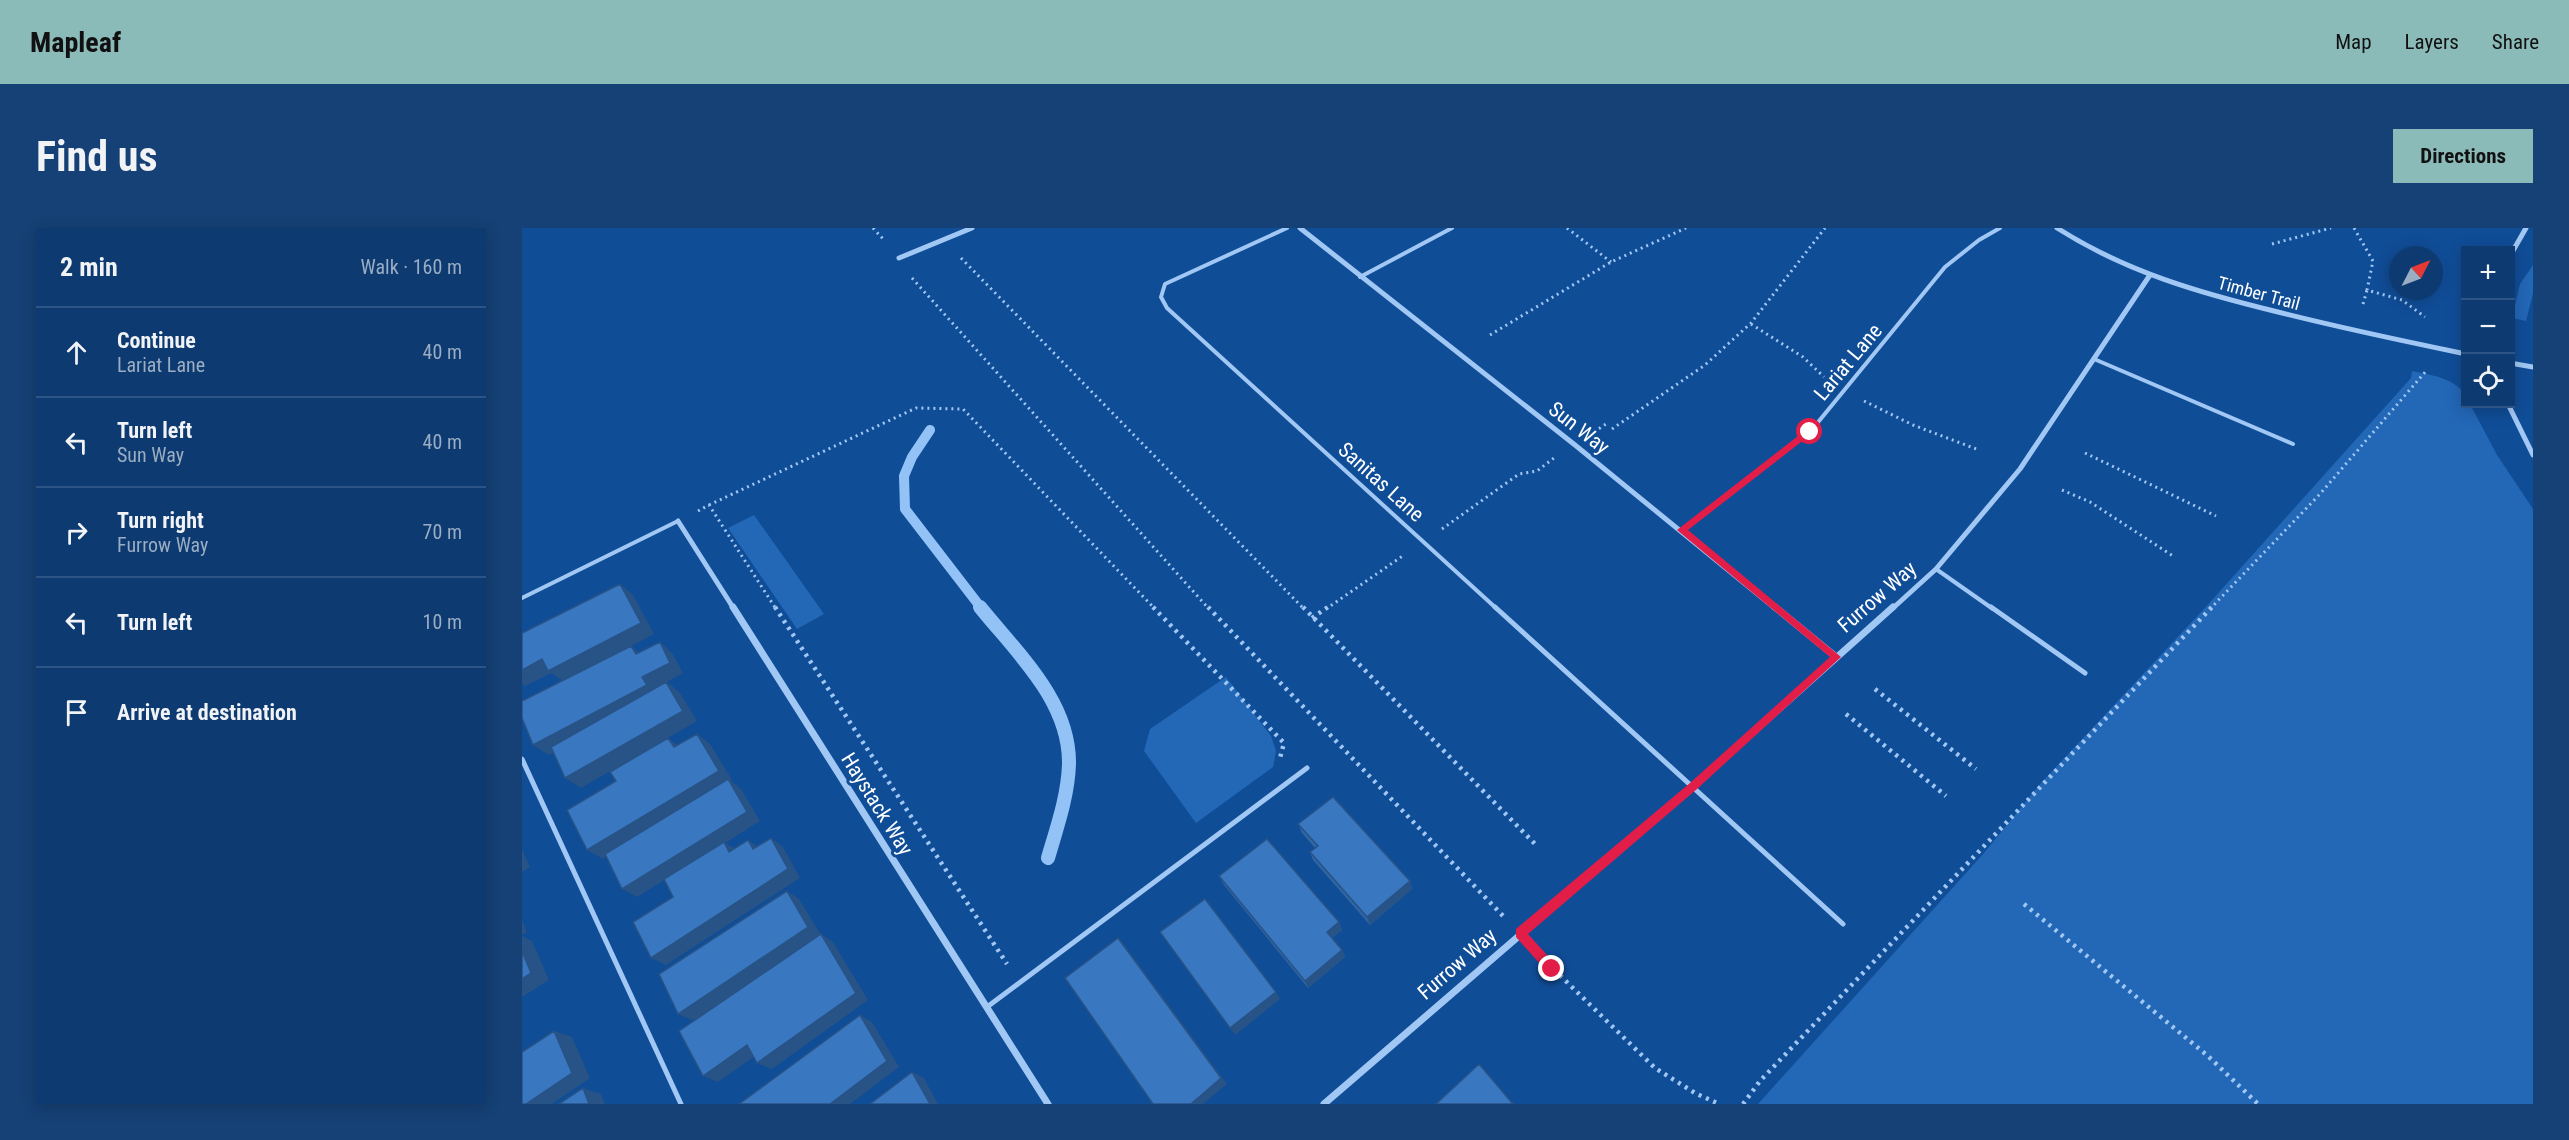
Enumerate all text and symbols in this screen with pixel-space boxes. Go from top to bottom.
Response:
text: Mapleaf [30,26,121,59]
text: Map [2335,30,2372,54]
text: Layers [2405,30,2459,54]
text: Share [2492,30,2539,54]
button: Directions [2393,129,2533,183]
text: Find us [36,132,157,181]
north arrow [2389,246,2443,300]
map controls [2461,246,2515,408]
button: + [2461,246,2515,300]
text: 2 min [60,252,118,282]
text: Walk · 160 m [361,255,462,279]
street label: Timber Trail [2216,272,2302,314]
button: − [2461,300,2515,354]
street label: Lariat Lane [1809,319,1887,405]
text: Continue [117,328,196,353]
icon: ahead [60,336,93,369]
text: 40 m [423,340,462,364]
text: Lariat Lane [117,353,205,377]
button: locate [2461,354,2515,408]
street label: Sun Way [1544,397,1614,459]
text: Turn left [117,418,192,443]
route start [1796,418,1822,444]
icon: left [60,426,93,459]
text: 40 m [423,430,462,454]
street label: Sanitas Lane [1333,437,1429,527]
text: Sun Way [117,443,184,467]
text: Turn right [117,508,204,533]
icon: right [60,516,93,549]
text: 70 m [423,520,462,544]
text: Furrow Way [117,533,208,557]
street label: Furrow Way [1833,556,1921,638]
icon: left [60,606,93,639]
text: Turn left [117,610,192,635]
text: 10 m [423,610,462,634]
icon: arrive [60,696,93,729]
text: Arrive at destination [117,700,297,725]
street label: Haystack Way [836,749,918,860]
street label: Furrow Way [1413,923,1501,1005]
route end [1538,955,1564,981]

